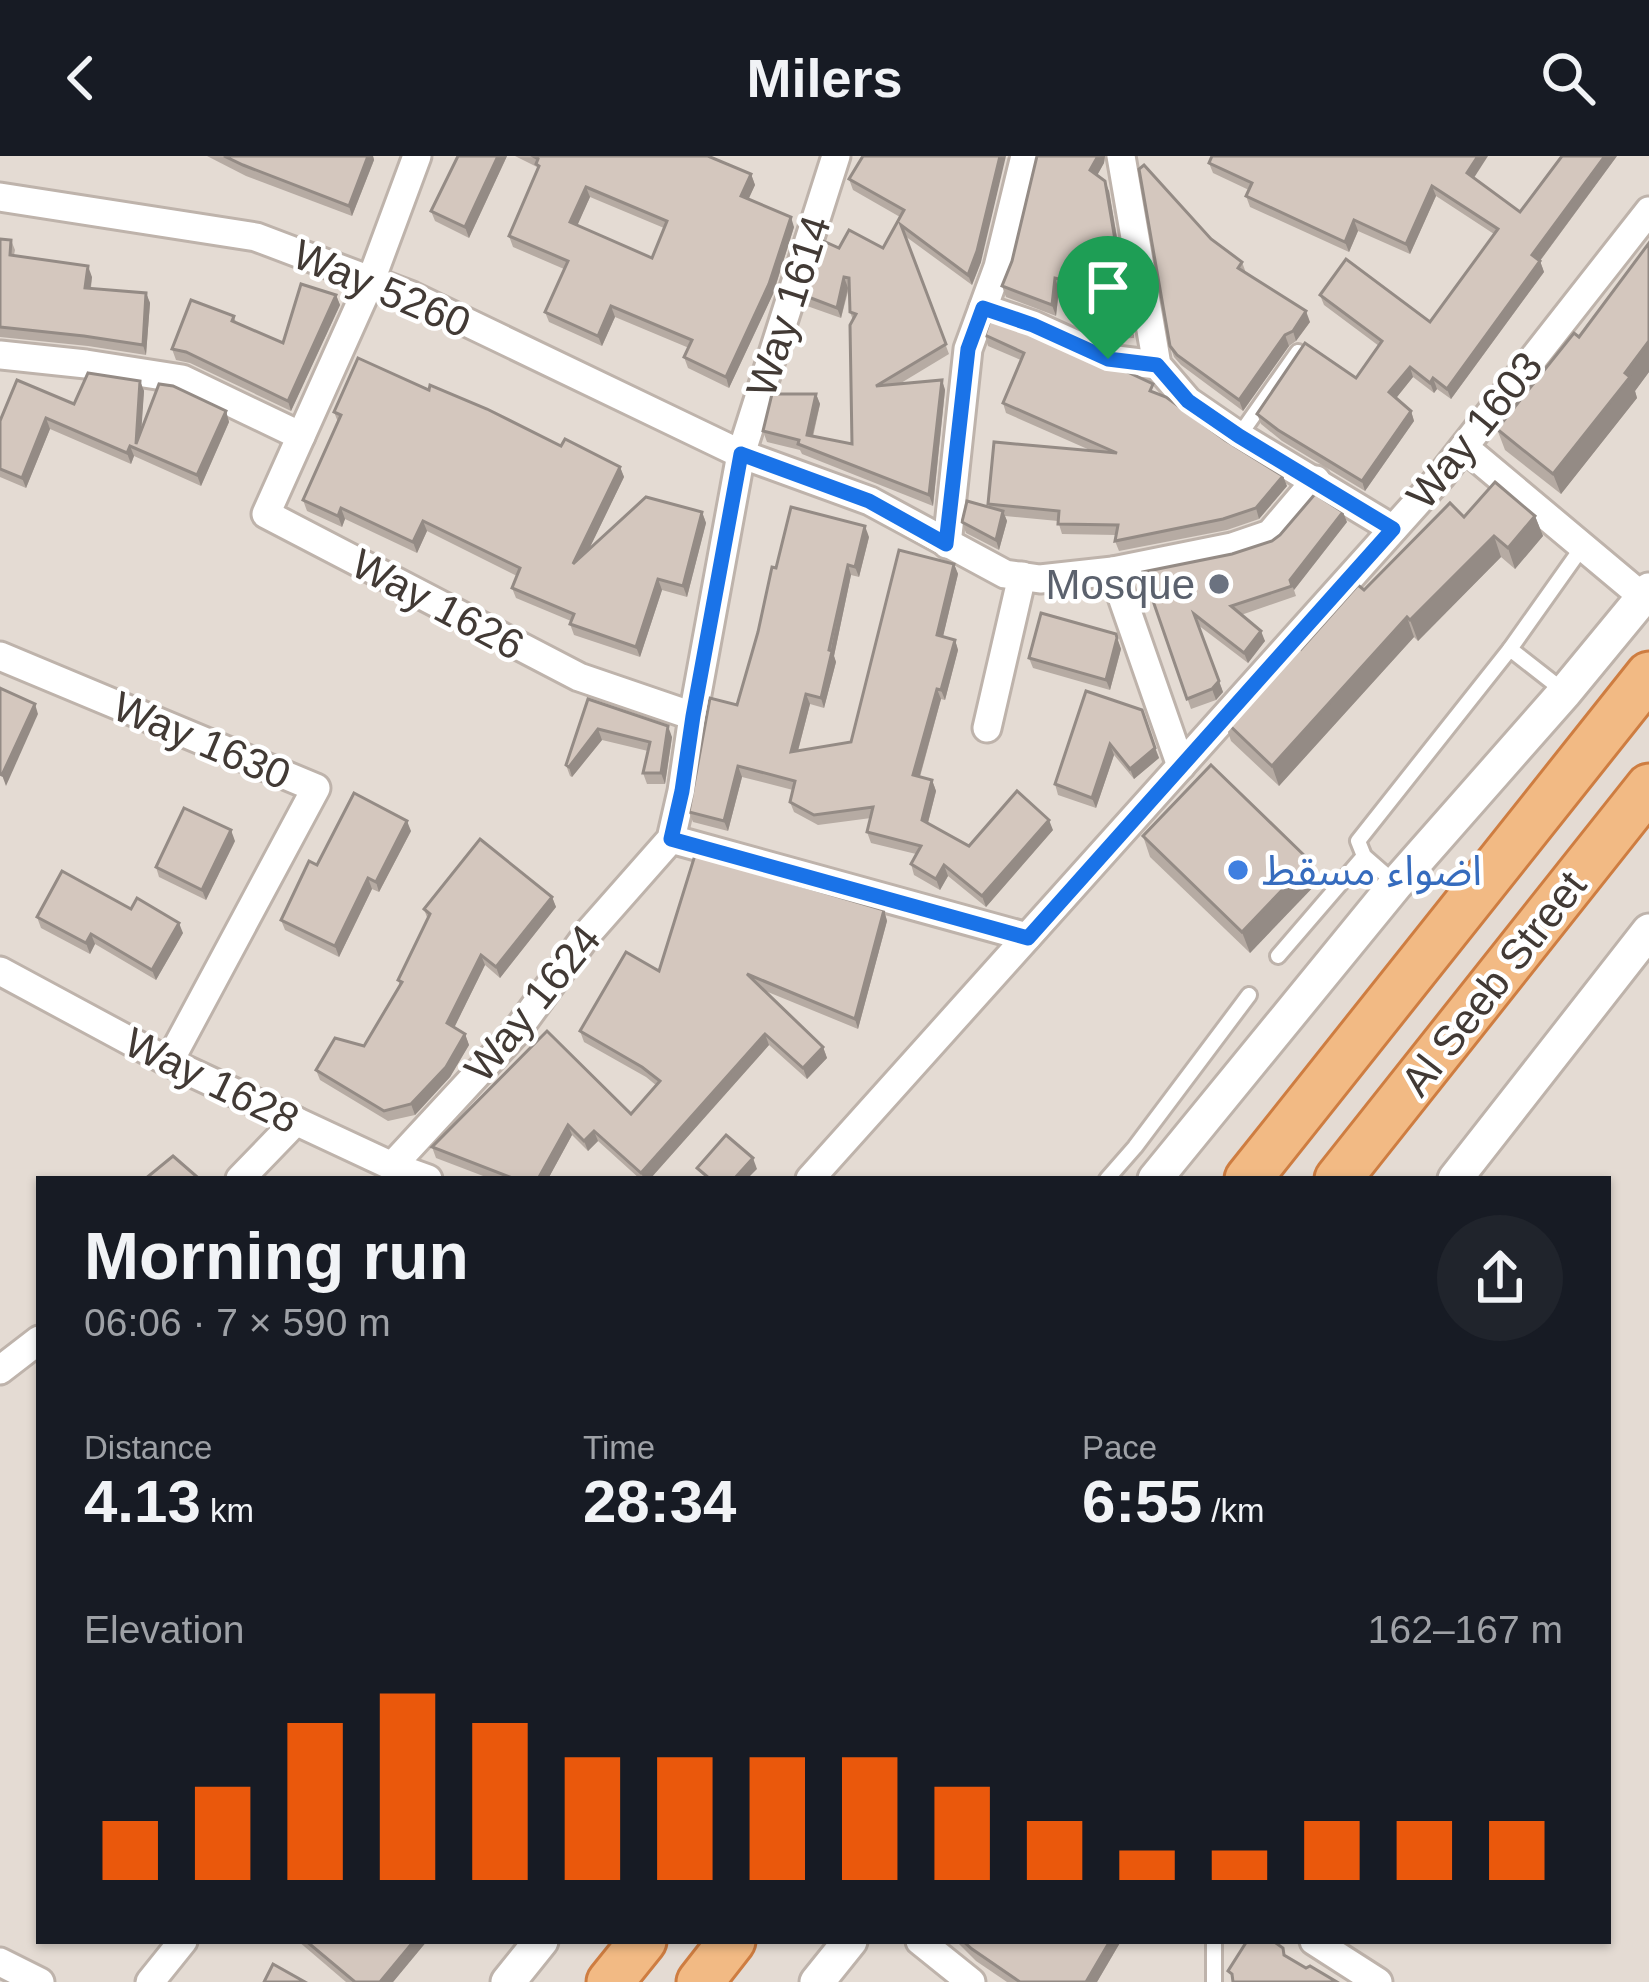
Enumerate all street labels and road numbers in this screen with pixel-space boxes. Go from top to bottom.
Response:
street label: Way 1614 [737,210,840,403]
street label: Way 5260 [286,230,477,347]
street label: Way 1603 [1397,343,1552,518]
street label: Way 1626 [344,540,532,669]
street label: Way 1630 [106,682,297,799]
street label: Al Seeb Street [1392,862,1595,1104]
street label: Way 1624 [455,916,610,1091]
street label: Way 1628 [117,1018,306,1143]

